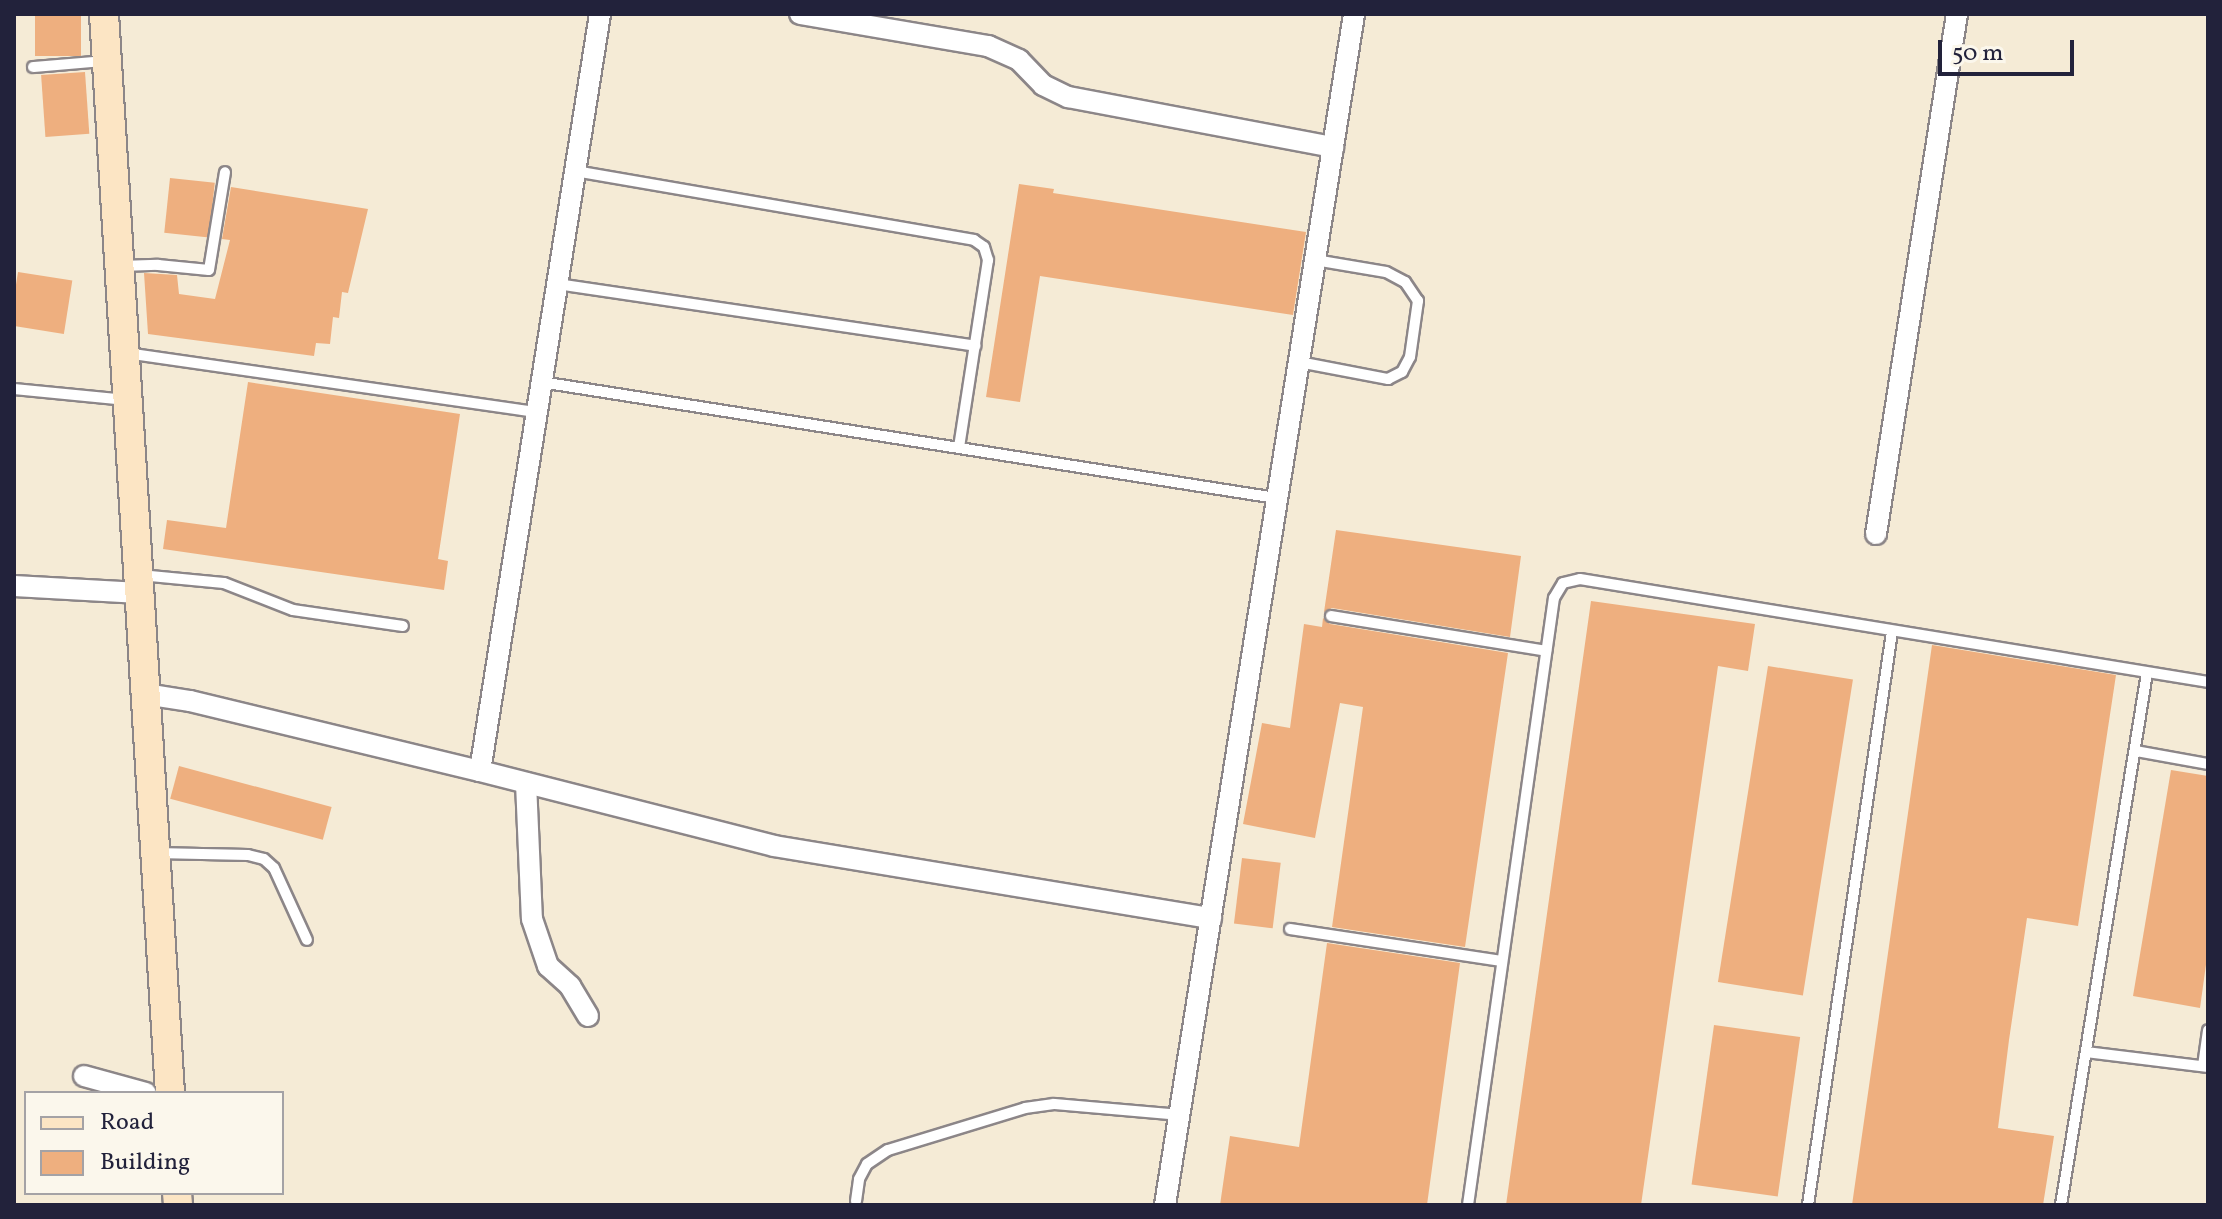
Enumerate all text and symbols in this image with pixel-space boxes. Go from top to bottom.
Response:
scale bar [1942,24,2078,74]
text: 50 m [1952,37,2004,71]
legend [24,1091,284,1195]
text: Road [100,1106,154,1140]
text: Building [100,1146,190,1180]

